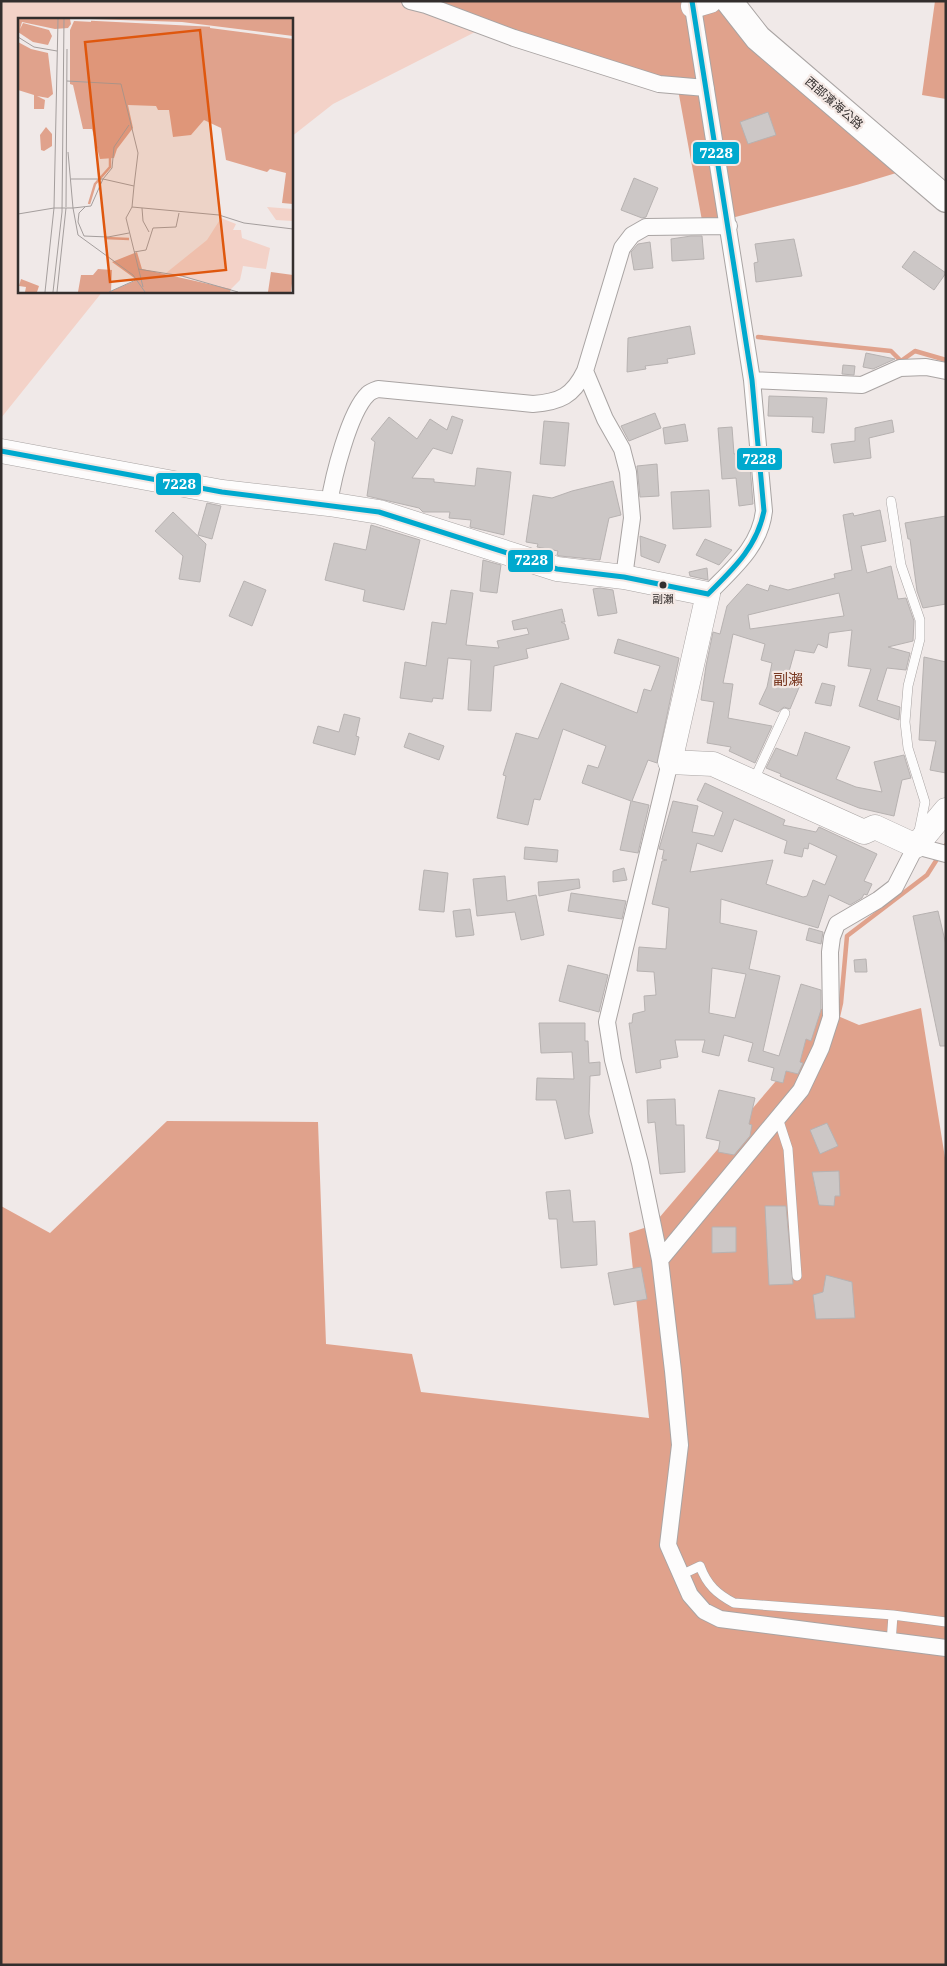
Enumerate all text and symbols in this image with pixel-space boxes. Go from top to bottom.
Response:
inset map [18,18,292,292]
street label: 西部濱海公路 [802,73,866,132]
line badge: 7228 [692,141,740,165]
text: 7228 [699,144,733,162]
line badge: 7228 [736,447,783,471]
text: 7228 [742,450,776,468]
line badge: 7228 [155,472,202,496]
text: 7228 [162,475,196,493]
line badge: 7228 [507,549,554,573]
text: 7228 [514,551,548,569]
marker: 副瀨 [658,580,668,590]
place label: 副瀨 [652,592,674,606]
district label: 副瀨 [773,670,803,689]

